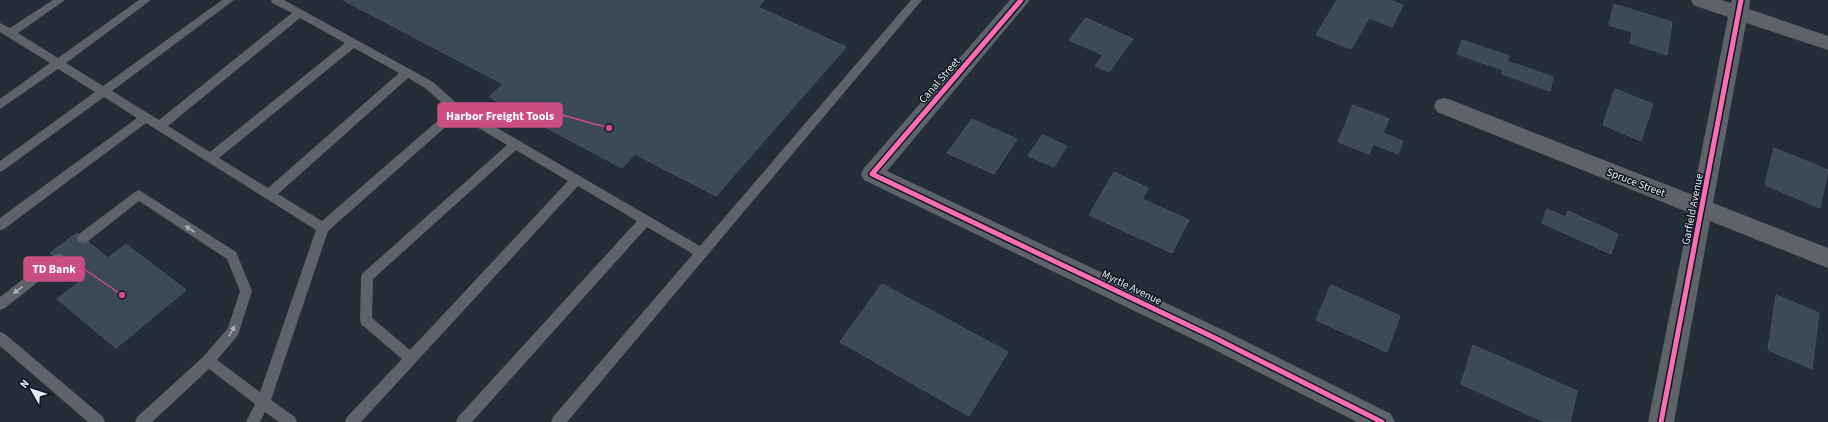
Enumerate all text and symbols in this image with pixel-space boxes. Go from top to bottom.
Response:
street label: Canal Street [915,54,964,106]
callout: Harbor Freight Tools [438,103,562,127]
text: Harbor Freight Tools [446,108,554,125]
street label: Spruce Street [1604,164,1668,201]
street label: Garfield Avenue [1678,172,1707,246]
one-way arrow [184,225,196,232]
callout: TD Bank [24,257,84,281]
text: TD Bank [32,261,76,278]
street label: Myrtle Avenue [1099,266,1165,309]
one-way arrow [12,286,23,294]
one-way arrow [229,325,235,337]
north arrow [12,370,52,410]
text: N [16,376,33,392]

